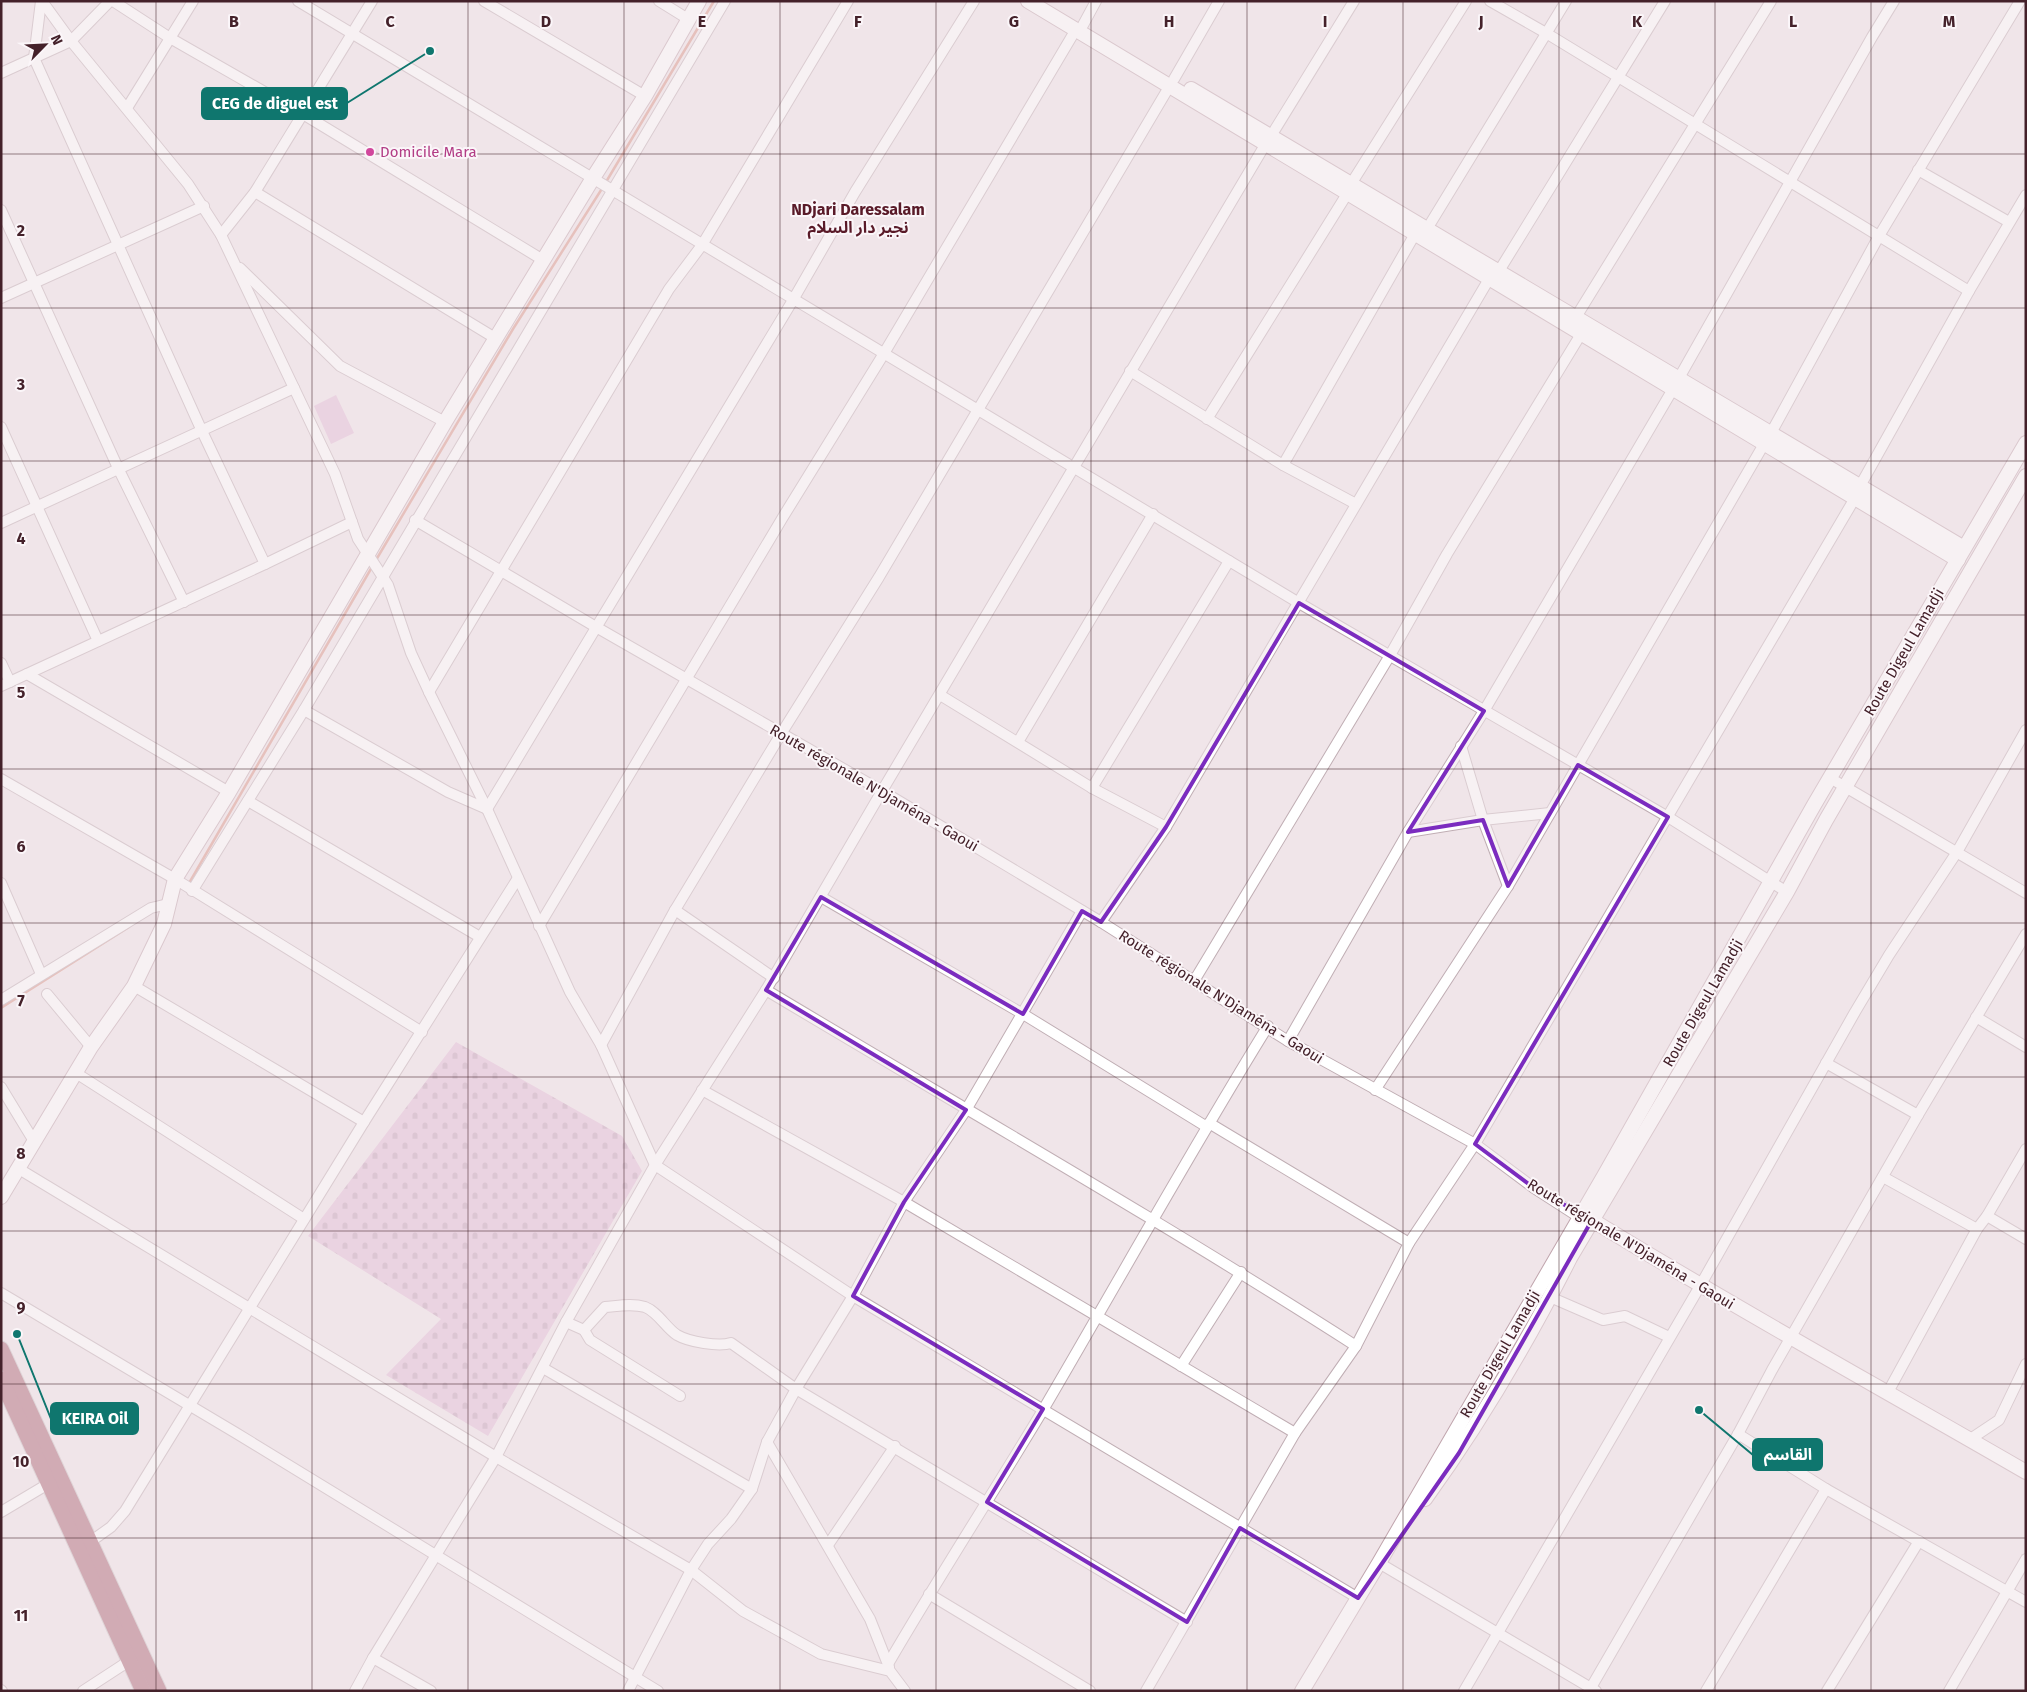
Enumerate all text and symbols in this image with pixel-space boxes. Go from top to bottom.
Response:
text: B [229,12,239,31]
text: C [385,12,395,31]
text: D [541,12,551,31]
text: E [698,12,706,31]
text: F [854,12,862,31]
text: G [1009,12,1019,31]
text: H [1164,12,1174,31]
text: I [1323,12,1327,31]
text: J [1477,12,1484,31]
text: K [1632,12,1643,31]
text: L [1789,12,1797,31]
text: M [1943,12,1956,31]
north arrow [20,20,70,70]
text: N [47,32,66,48]
callout: CEG de diguel est [202,88,347,119]
text: CEG de diguel est [212,94,339,113]
place label: Domicile Mara [380,143,477,161]
marker: Domicile Mara [364,146,376,158]
district label: NDjari Daressalam نجير دار السلام [791,200,925,239]
text: 2 [17,221,25,240]
text: 3 [16,375,25,394]
text: 4 [16,529,26,548]
street label: Route Digeul Lamadji [1860,585,1948,719]
text: 5 [17,683,26,702]
street label: Route régionale N'Djaména - Gaoui [766,721,982,855]
text: 6 [16,837,26,856]
street label: Route régionale N'Djaména - Gaoui [1115,926,1327,1068]
street label: Route Digeul Lamadji [1659,936,1747,1070]
text: 7 [17,991,25,1010]
text: 8 [16,1144,26,1163]
street label: Route régionale N'Djaména - Gaoui [1524,1175,1738,1313]
street label: Route Digeul Lamadji [1456,1287,1544,1421]
text: 9 [17,1298,26,1317]
callout: KEIRA Oil [51,1403,138,1434]
text: KEIRA Oil [62,1409,129,1428]
callout: القاسم [1753,1439,1822,1470]
text: القاسم [1764,1445,1812,1467]
text: 10 [13,1452,29,1471]
text: 11 [14,1606,28,1625]

